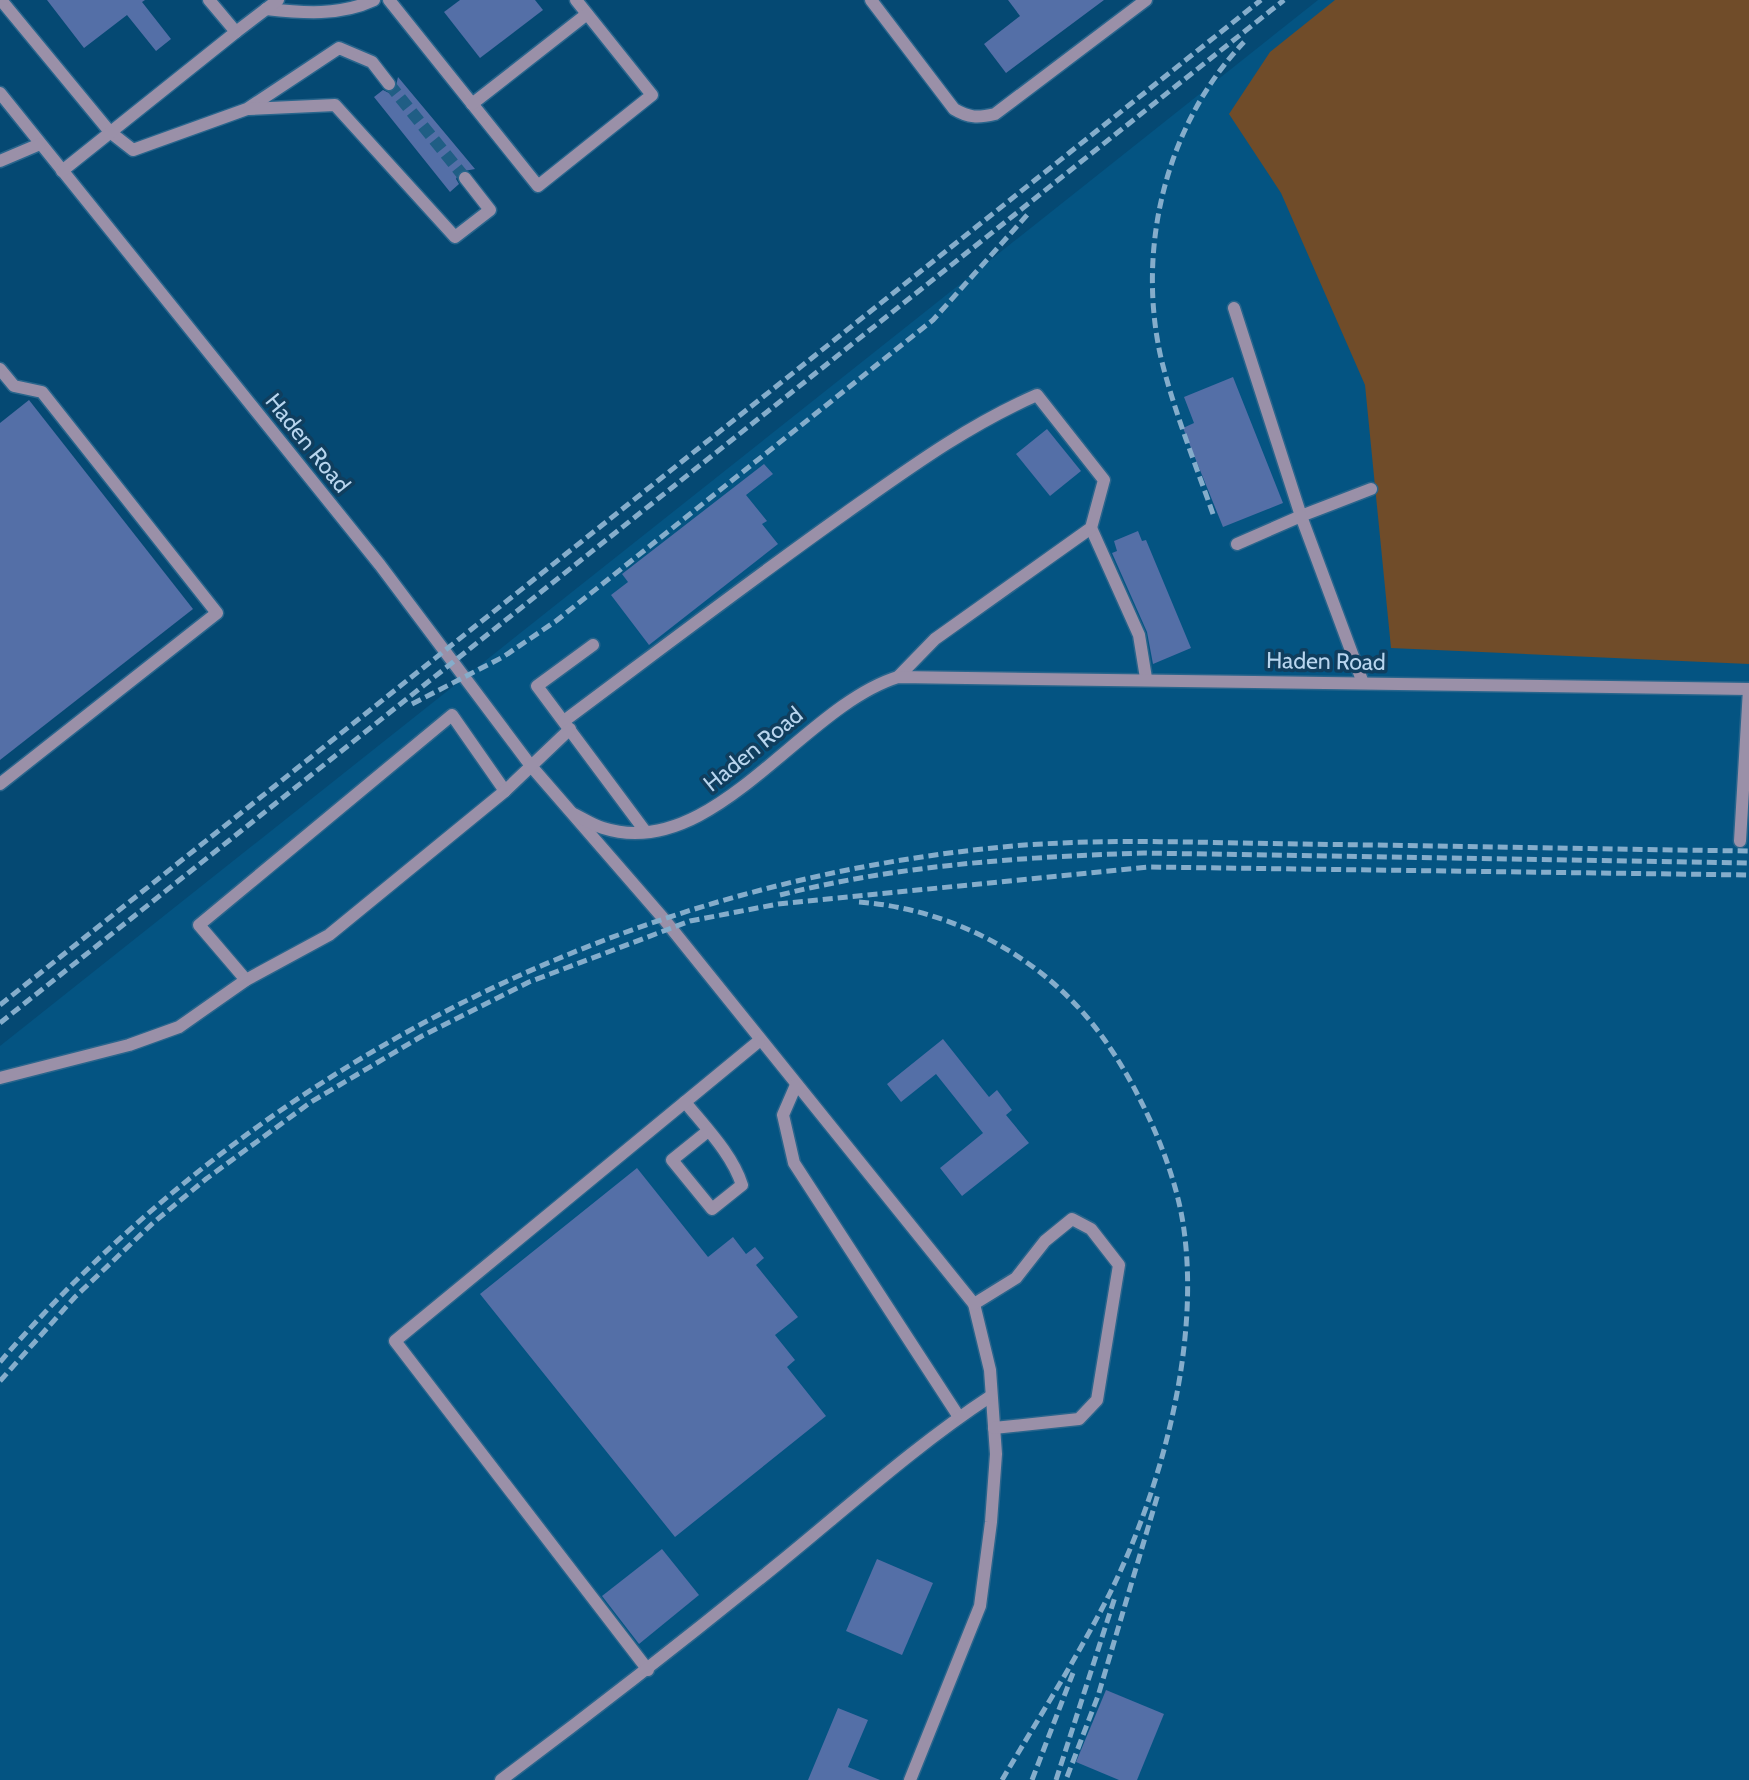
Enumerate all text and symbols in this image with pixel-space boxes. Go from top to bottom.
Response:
street label: Haden Road [260,388,356,498]
street label: Haden Road [1266,646,1386,676]
street label: Haden Road [698,701,808,797]

